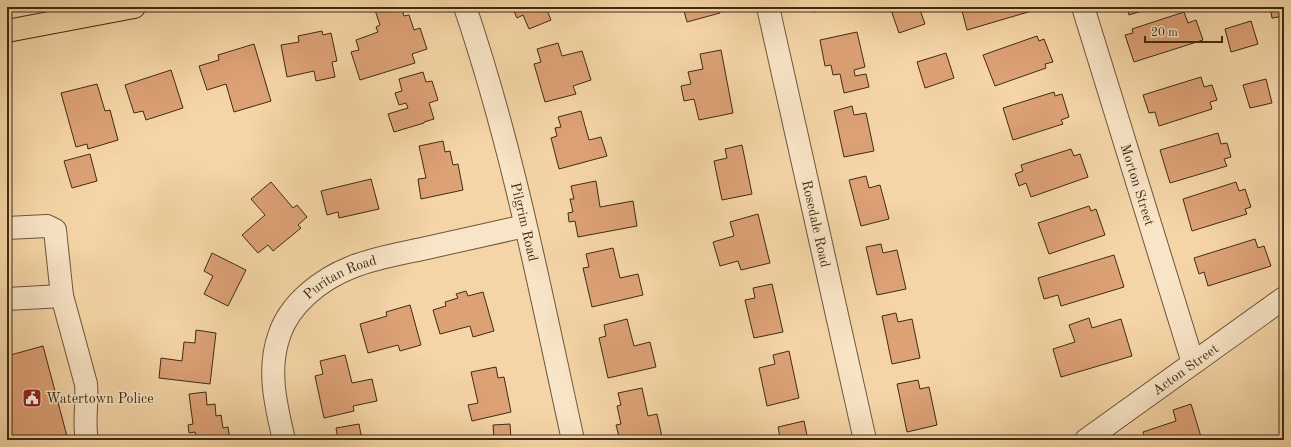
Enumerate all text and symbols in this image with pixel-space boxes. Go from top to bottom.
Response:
scale bar [1145,18,1222,44]
text: 20 m [1151,27,1178,39]
street label: Morton Street [1118,142,1156,228]
street label: Rosedale Road [799,179,832,269]
street label: Pilgrim Road [508,181,540,263]
street label: Puritan Road [301,253,378,302]
street label: Acton Street [1150,341,1221,398]
public building icon: Watertown Police [21,387,43,409]
place label: Watertown Police [46,392,154,406]

